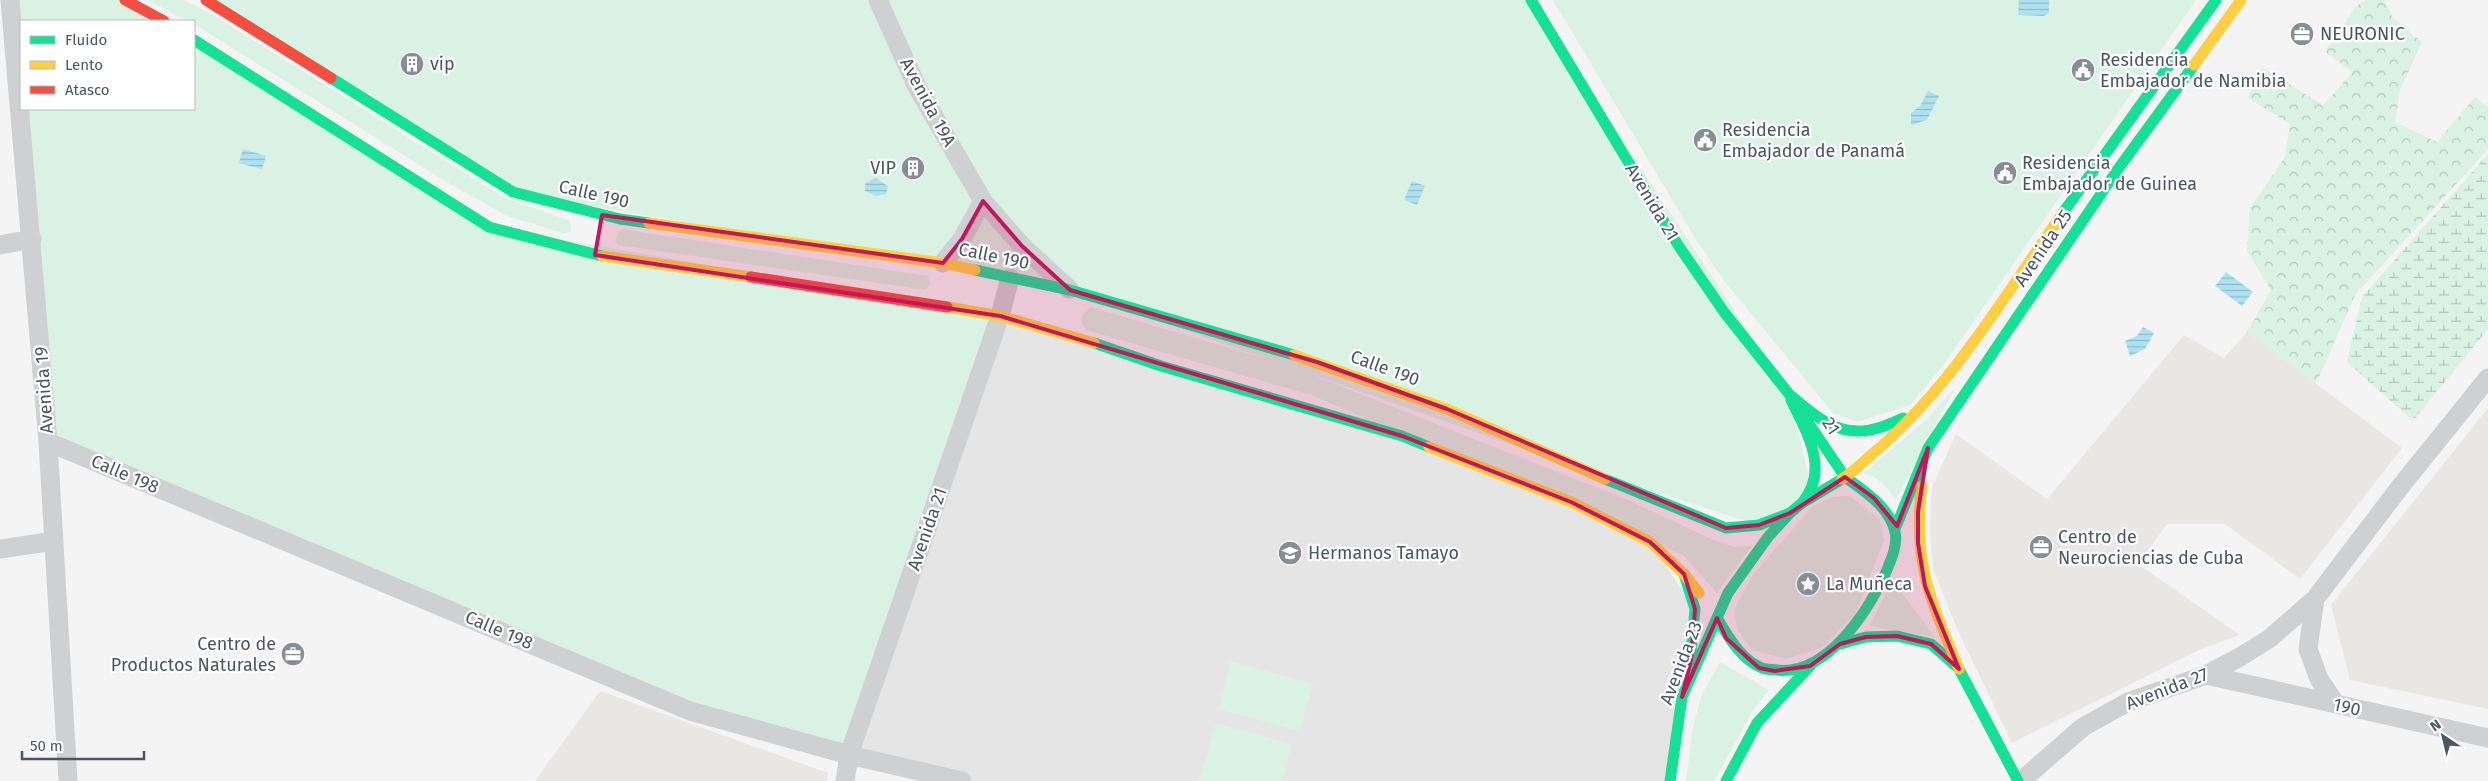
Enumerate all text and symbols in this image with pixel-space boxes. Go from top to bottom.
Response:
legend [20,20,195,110]
office icon: NEURONIC [2289,21,2315,47]
place label: NEURONIC [2320,23,2405,45]
text: Fluido [65,31,107,49]
place label: Residencia Embajador de Namibia [2100,49,2286,92]
building icon: vip [399,51,425,77]
place label: vip [430,53,455,75]
street label: Avenida 19A [895,54,961,151]
text: Lento [65,56,103,74]
public building icon: Residencia Embajador de Namibia [2070,57,2096,83]
text: Atasco [65,81,110,99]
place label: Residencia Embajador de Panamá [1722,119,1905,162]
public building icon: Residencia Embajador de Panamá [1692,127,1718,153]
place label: Residencia Embajador de Guinea [2022,152,2197,195]
building icon: VIP [900,155,926,181]
place label: VIP [870,157,896,179]
street label: Avenida 21 [1620,159,1684,245]
public building icon: Residencia Embajador de Guinea [1992,160,2018,186]
street label: Calle 190 [557,175,631,213]
street label: Avenida 25 [2009,205,2077,291]
street label: Calle 190 [957,238,1031,274]
street label: Calle 190 [1347,345,1423,391]
street label: Avenida 19 [30,346,58,434]
street label: 21 [1817,413,1845,439]
street label: Calle 198 [88,450,162,498]
street label: Avenida 21 [903,485,951,573]
place label: Centro de Neurociencias de Cuba [2058,526,2244,569]
office icon: Centro de Neurociencias de Cuba [2028,534,2054,560]
school or university icon: Hermanos Tamayo [1277,540,1303,566]
place label: Hermanos Tamayo [1308,542,1459,564]
place icon: La Muñeca [1795,571,1821,597]
place label: La Muñeca [1826,573,1912,595]
street label: Calle 198 [462,606,536,654]
street label: Avenida 23 [1655,618,1707,708]
place label: Centro de Productos Naturales [111,633,276,676]
office icon: Centro de Productos Naturales [280,641,306,667]
street label: Avenida 27 [2123,663,2211,715]
street label: 190 [2331,693,2363,721]
north arrow [2418,711,2468,761]
text: N [2427,716,2445,735]
scale bar [22,728,145,760]
text: 50 m [30,737,63,755]

